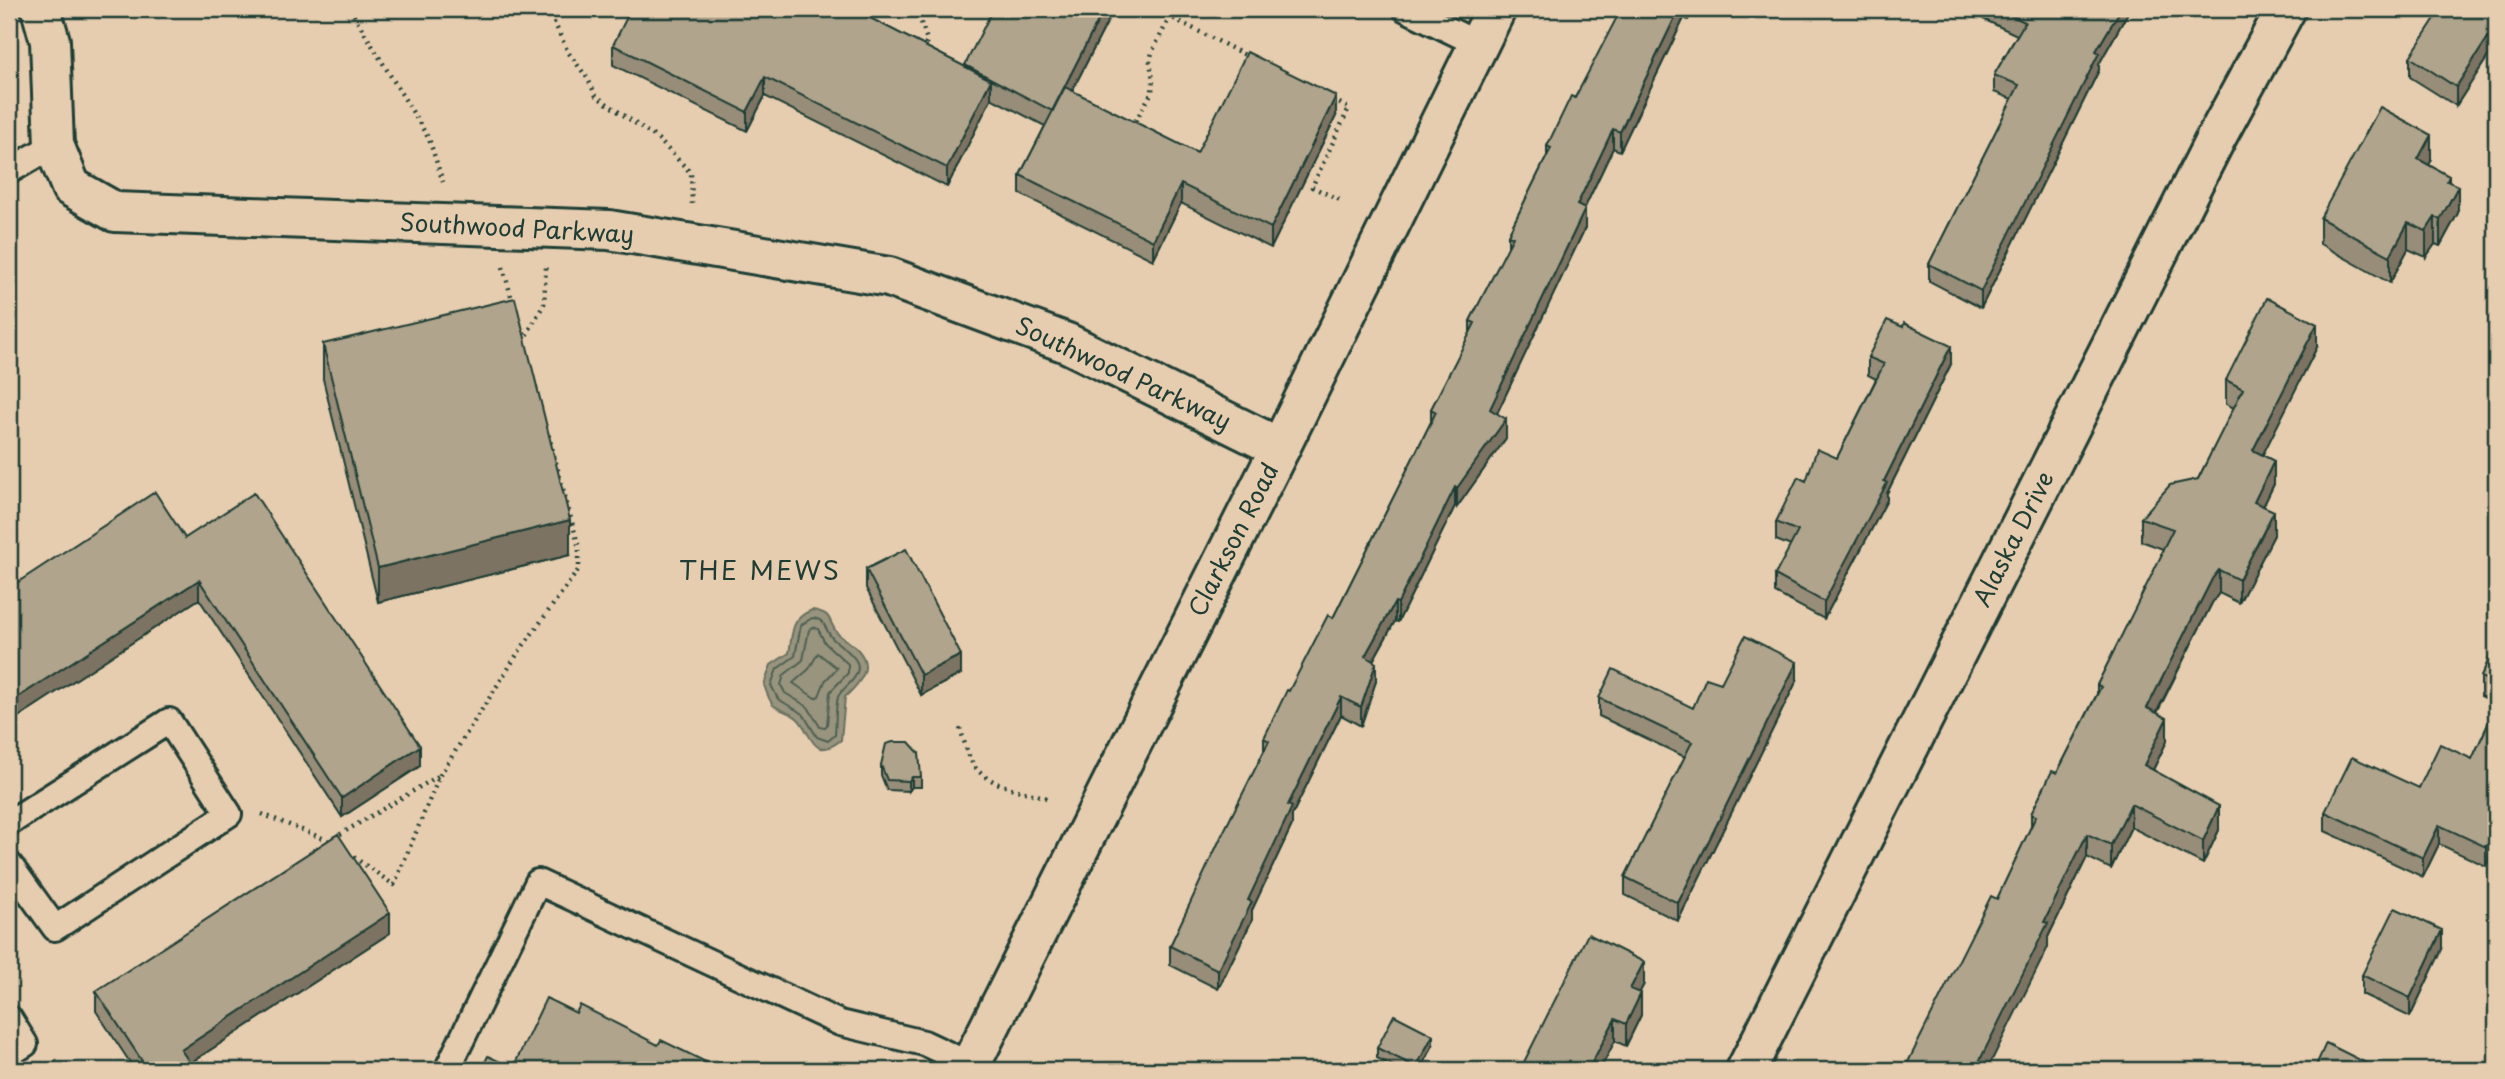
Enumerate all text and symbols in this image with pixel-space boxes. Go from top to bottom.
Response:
street label: Southwood Parkway [399,203,635,251]
street label: Southwood Parkway [1010,306,1238,438]
street label: Clarkson Road [1178,456,1286,622]
street label: Alaska Drive [1963,464,2062,612]
district label: THE MEWS [679,550,841,589]

